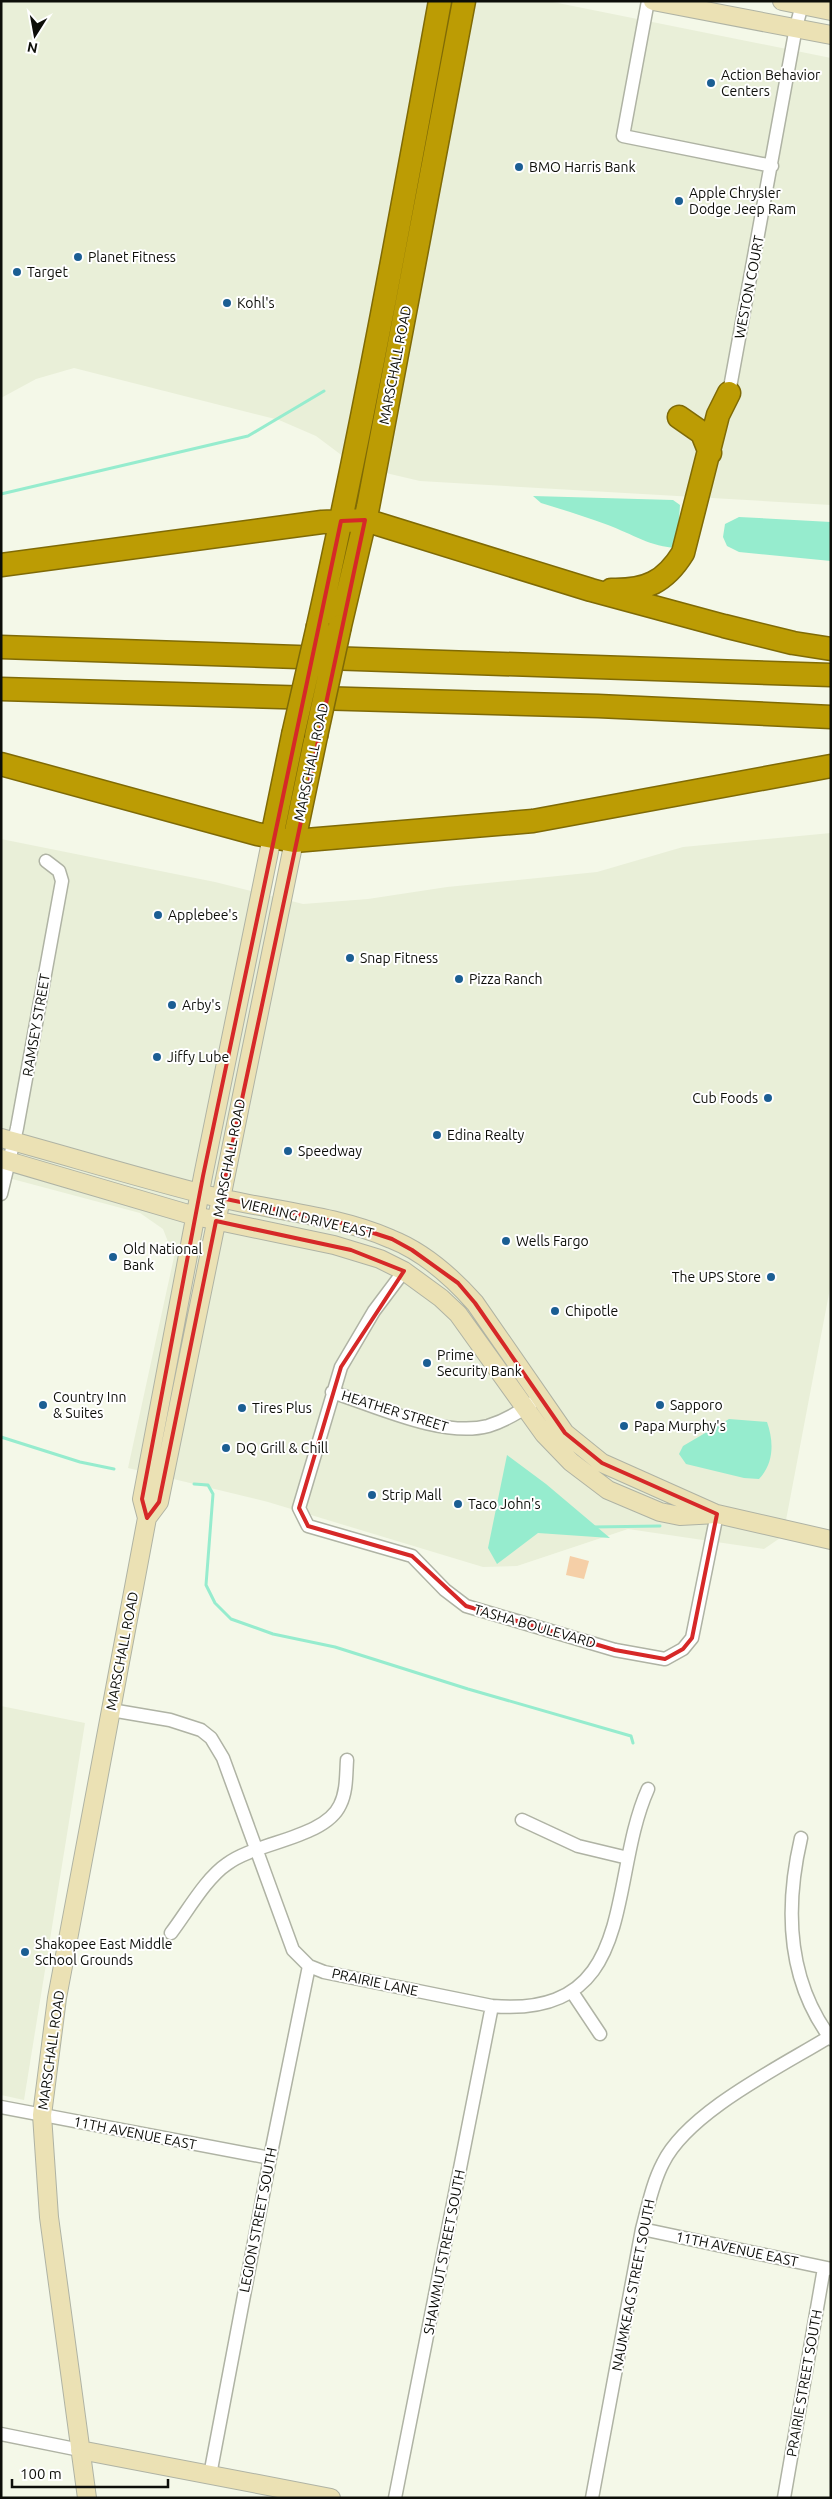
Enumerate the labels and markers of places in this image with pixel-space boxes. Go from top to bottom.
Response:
place label: Action Behavior Centers [721,67,821,99]
marker: Action Behavior Centers [705,77,717,89]
place label: BMO Harris Bank [529,159,636,175]
marker: BMO Harris Bank [513,161,525,173]
place label: Apple Chrysler Dodge Jeep Ram [689,185,796,217]
marker: Apple Chrysler Dodge Jeep Ram [673,195,685,207]
place label: Planet Fitness [88,249,176,265]
marker: Planet Fitness [72,251,84,263]
place label: Target [27,264,69,280]
marker: Target [11,266,23,278]
place label: Kohl's [237,295,275,311]
marker: Kohl's [221,297,233,309]
place label: Applebee's [168,907,238,923]
marker: Applebee's [152,909,164,921]
place label: Snap Fitness [360,950,438,966]
marker: Snap Fitness [344,952,356,964]
place label: Pizza Ranch [469,971,542,987]
marker: Pizza Ranch [453,973,465,985]
place label: Arby's [182,997,221,1013]
marker: Arby's [166,999,178,1011]
place label: Jiffy Lube [167,1049,229,1065]
marker: Jiffy Lube [151,1051,163,1063]
place label: Cub Foods [692,1090,758,1106]
marker: Cub Foods [762,1092,774,1104]
place label: Edina Realty [447,1127,525,1143]
marker: Edina Realty [431,1129,443,1141]
place label: Speedway [298,1143,362,1159]
marker: Speedway [282,1145,294,1157]
place label: Wells Fargo [516,1233,589,1249]
marker: Wells Fargo [500,1235,512,1247]
place label: Old National Bank [123,1241,202,1273]
marker: Old National Bank [107,1251,119,1263]
place label: The UPS Store [672,1269,761,1285]
marker: The UPS Store [765,1271,777,1283]
place label: Chipotle [565,1303,618,1319]
marker: Chipotle [549,1305,561,1317]
place label: Prime Security Bank [437,1347,522,1379]
marker: Prime Security Bank [421,1357,433,1369]
place label: Country Inn & Suites [53,1389,126,1421]
place label: Sapporo [670,1397,723,1413]
marker: Country Inn & Suites [37,1399,49,1411]
marker: Sapporo [654,1399,666,1411]
place label: Tires Plus [252,1400,312,1416]
marker: Tires Plus [236,1402,248,1414]
place label: Papa Murphy's [634,1418,726,1434]
marker: Papa Murphy's [618,1420,630,1432]
place label: DQ Grill & Chill [236,1440,328,1456]
marker: DQ Grill & Chill [220,1442,232,1454]
place label: Strip Mall [382,1487,442,1503]
marker: Strip Mall [366,1489,378,1501]
place label: Taco John's [468,1496,541,1512]
marker: Taco John's [452,1498,464,1510]
place label: Shakopee East Middle School Grounds [35,1936,173,1968]
marker: Shakopee East Middle School Grounds [19,1946,31,1958]

